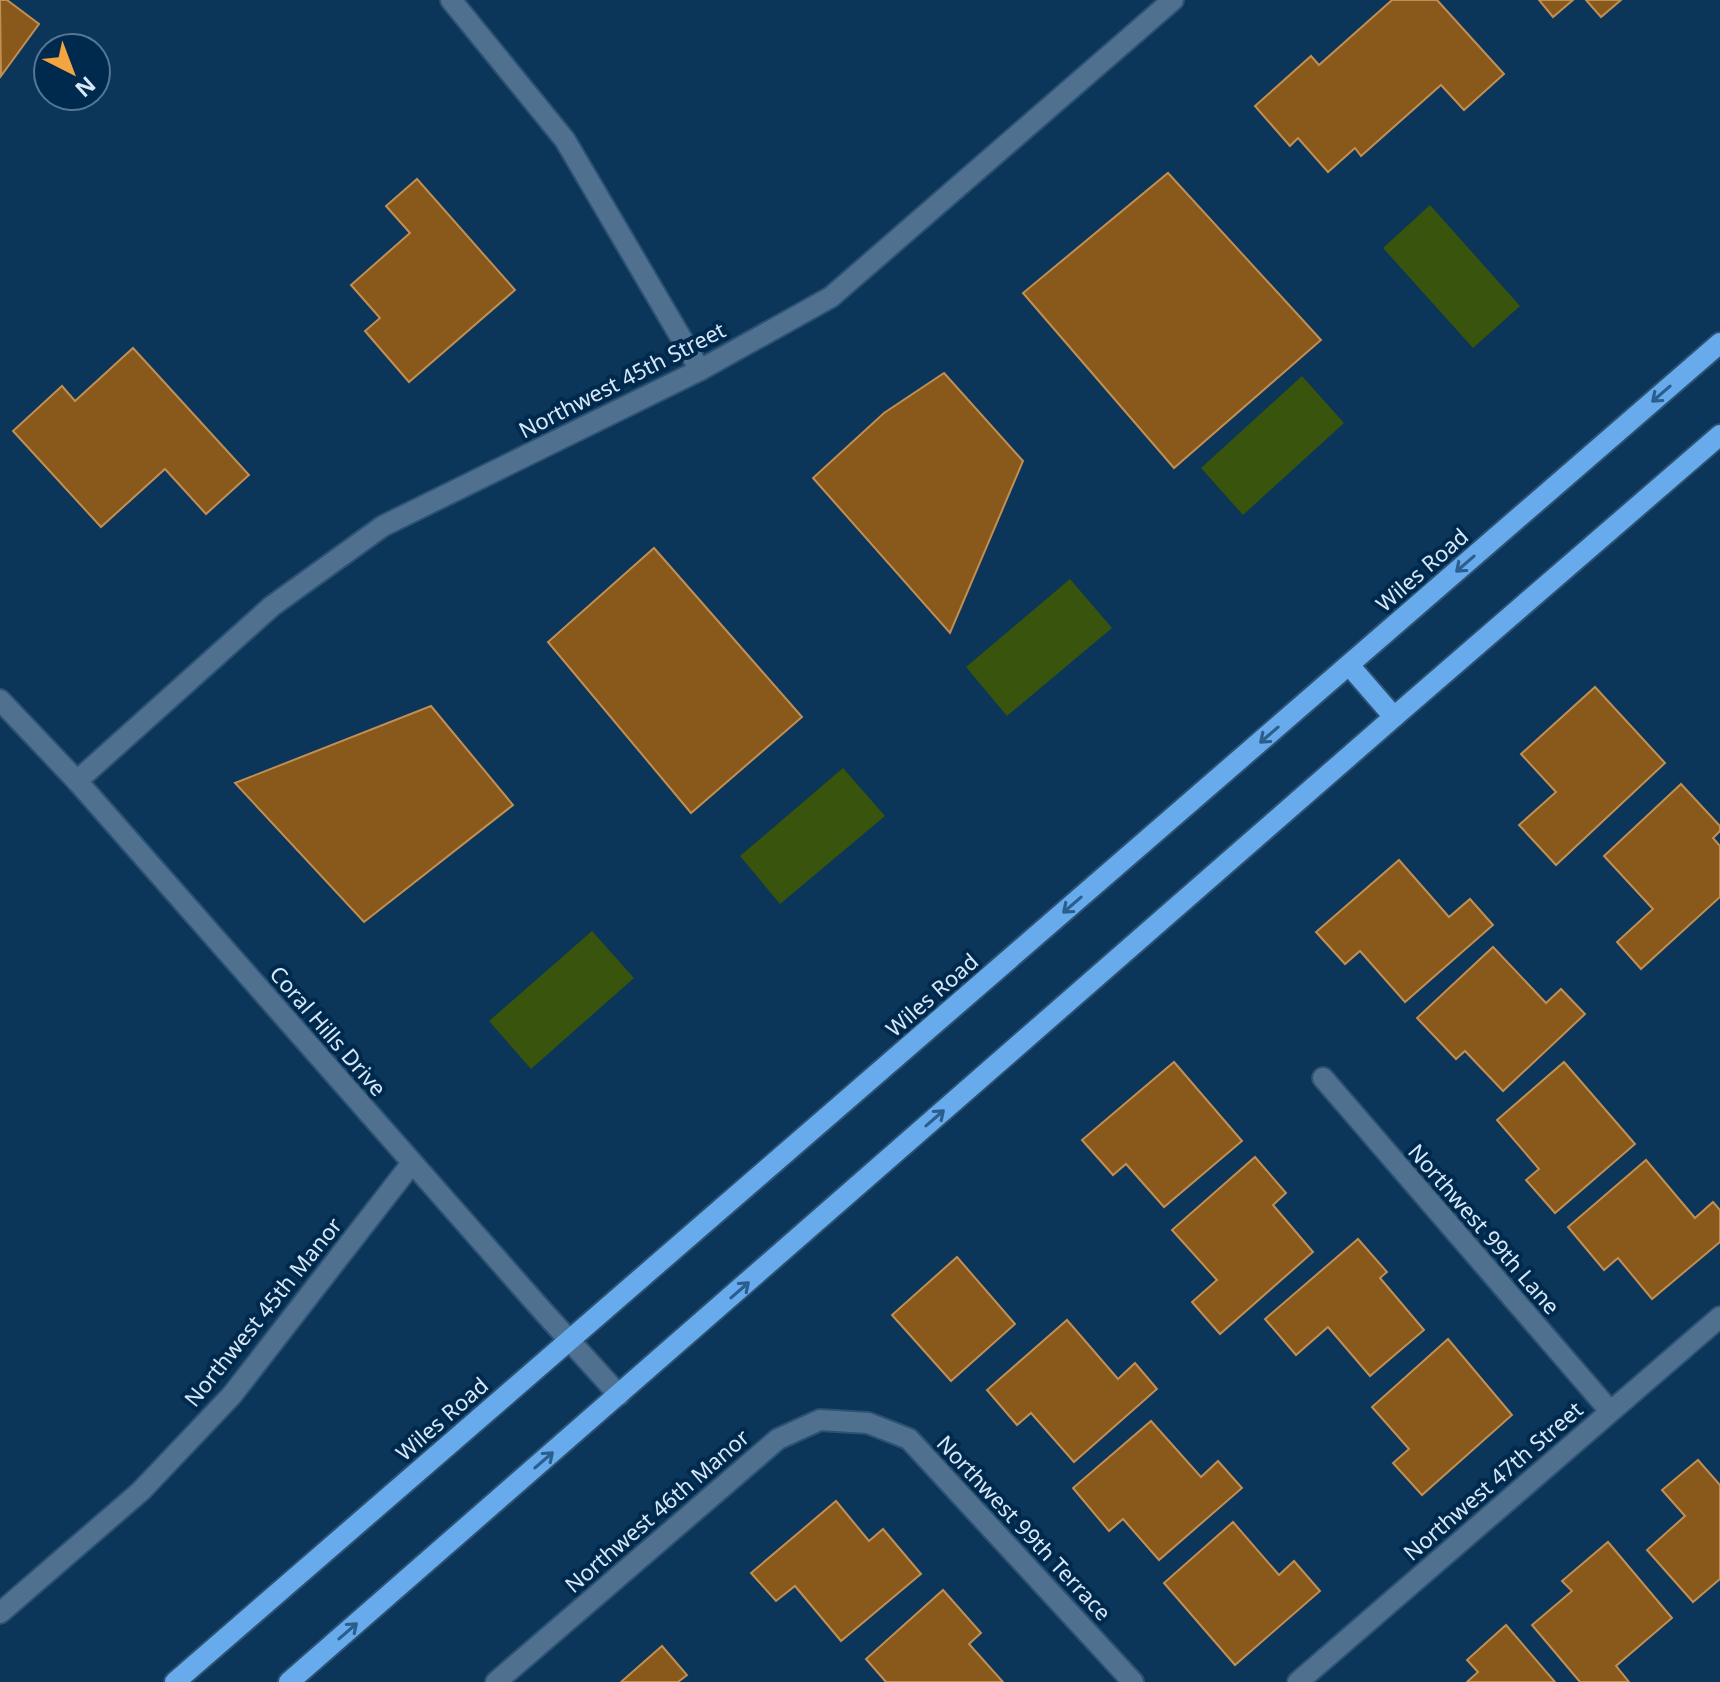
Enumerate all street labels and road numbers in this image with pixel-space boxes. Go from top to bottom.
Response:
street label: Northwest 45th Street [513,314,730,444]
street label: Wiles Road [1369,521,1474,618]
street label: Wiles Road [879,946,984,1043]
street label: Coral Hills Drive [264,959,394,1102]
street label: Northwest 99th Lane [1402,1137,1567,1320]
street label: Northwest 45th Manor [177,1211,348,1412]
street label: Wiles Road [389,1370,494,1467]
street label: Northwest 47th Street [1396,1394,1588,1566]
street label: Northwest 46th Manor [558,1422,755,1599]
street label: Northwest 99th Terrace [931,1428,1119,1626]

